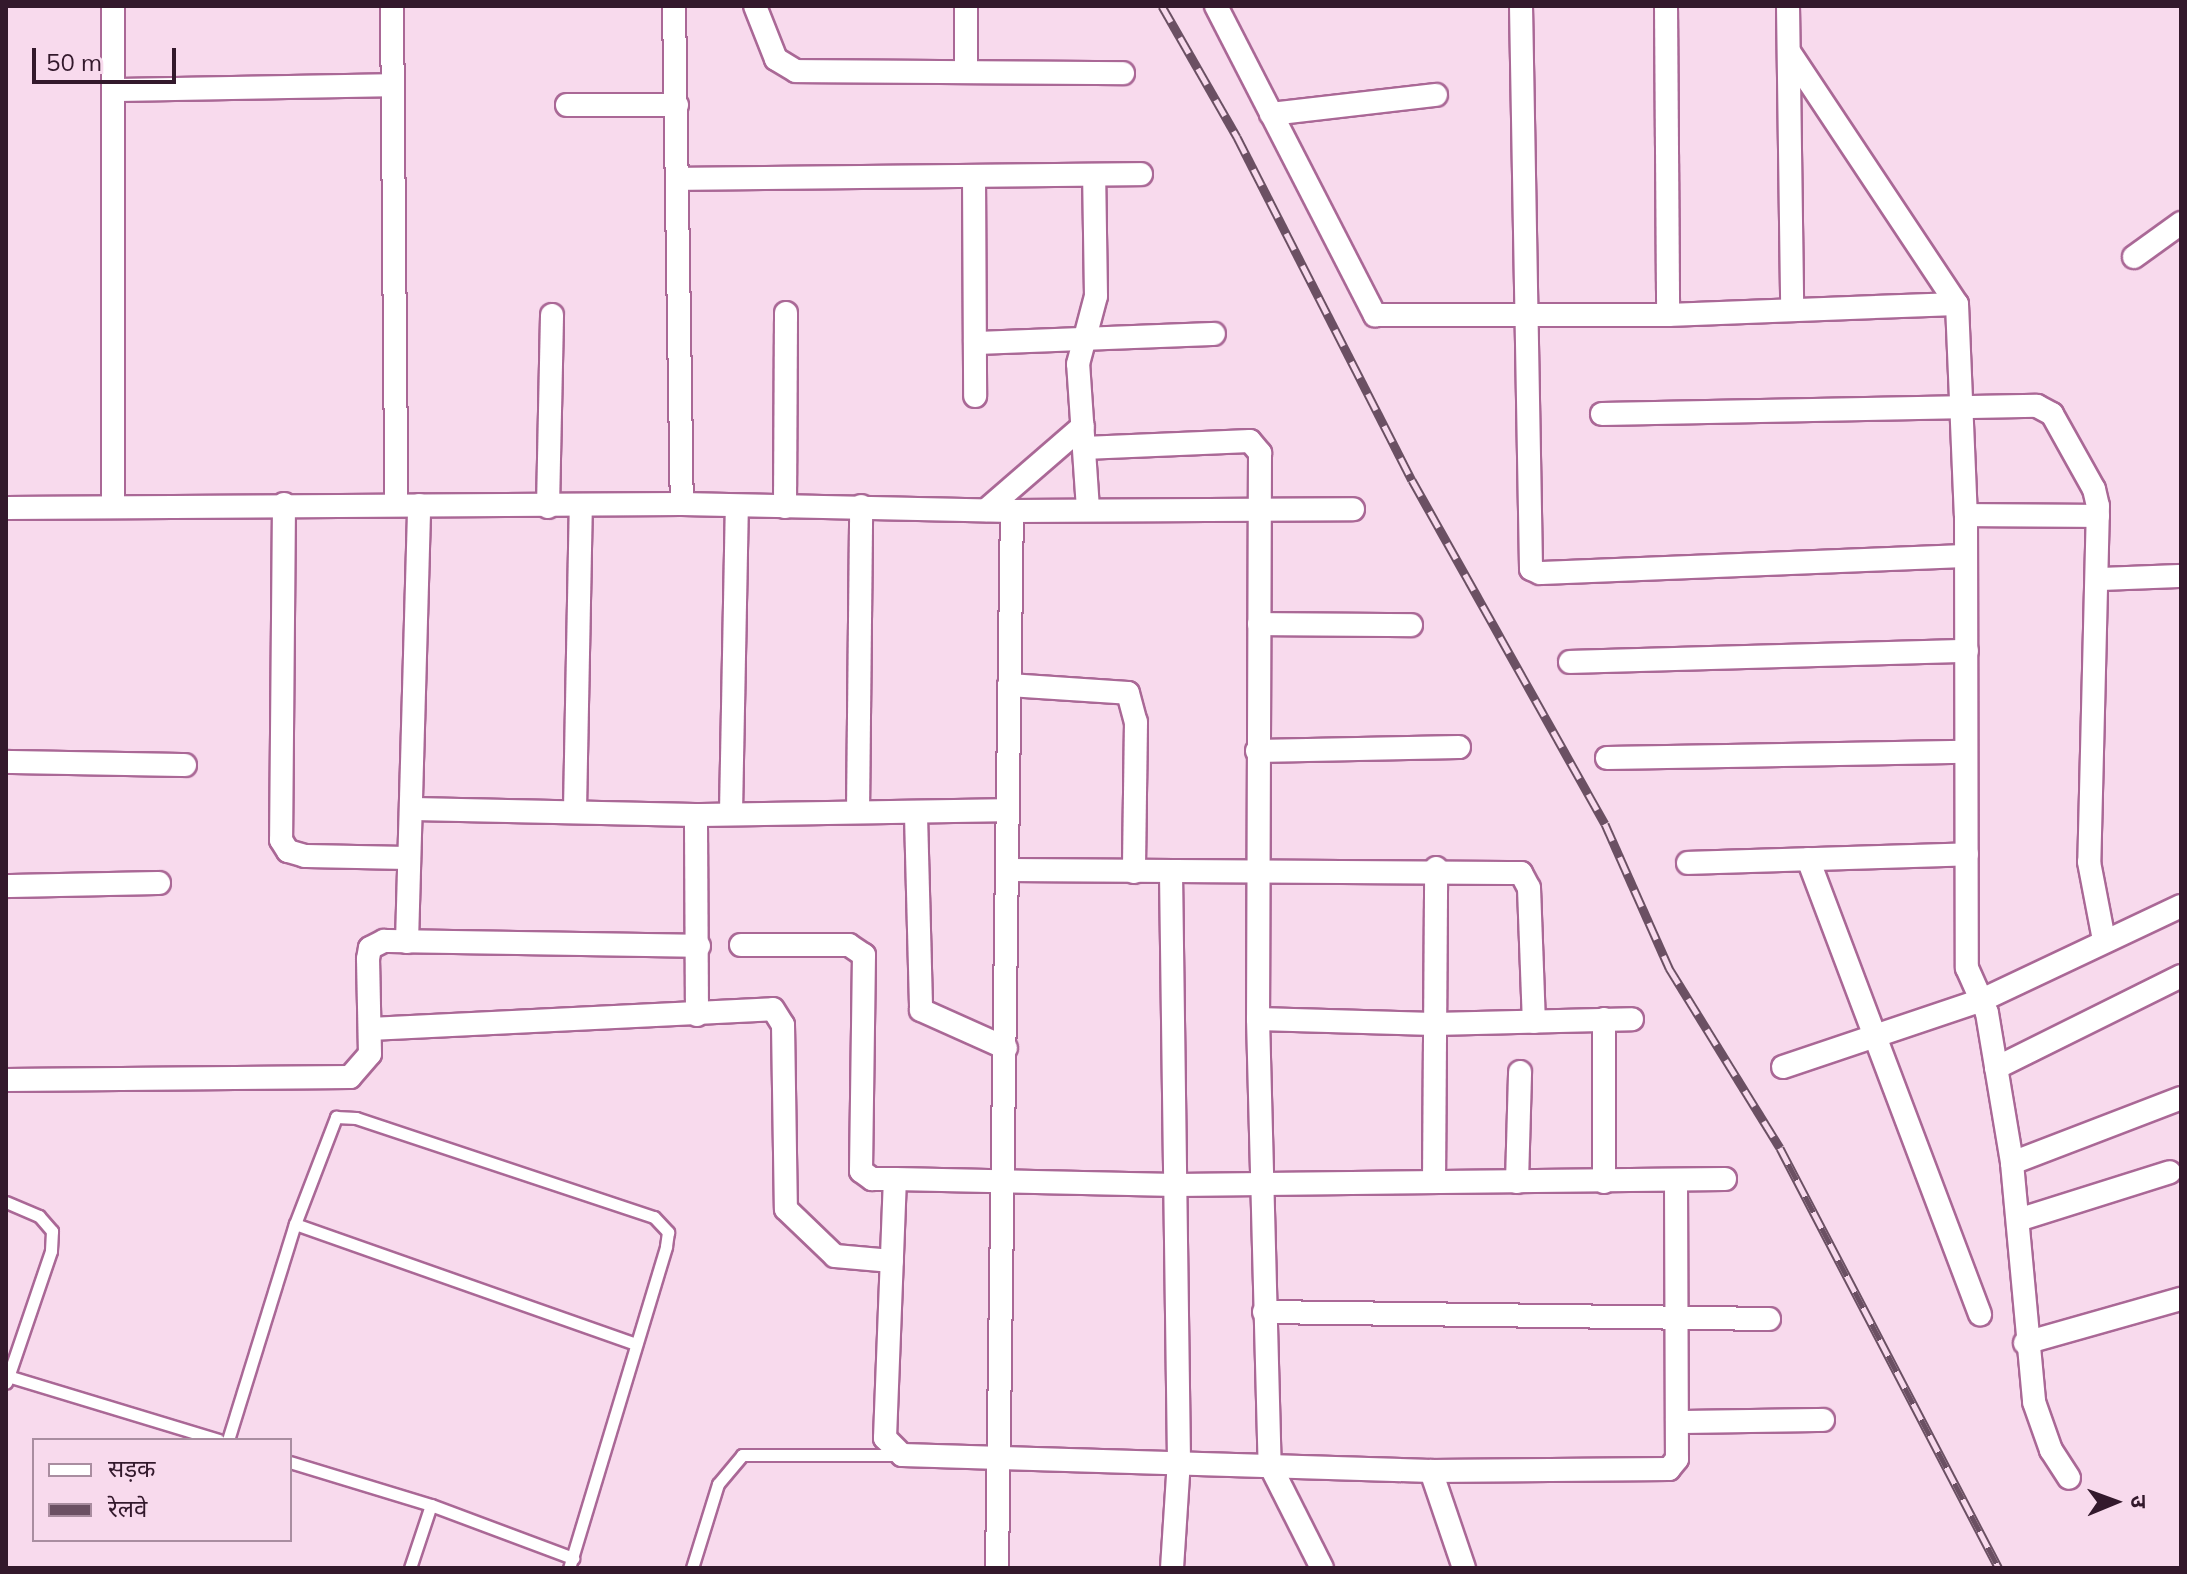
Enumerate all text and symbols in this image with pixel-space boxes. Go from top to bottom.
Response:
scale bar [36,32,180,82]
text: 50 m [46,47,102,77]
legend [32,1438,292,1542]
text: सड़क [108,1453,156,1483]
north arrow [2075,1462,2155,1542]
text: रेलवे [108,1493,147,1523]
text: उ [2125,1495,2153,1508]

